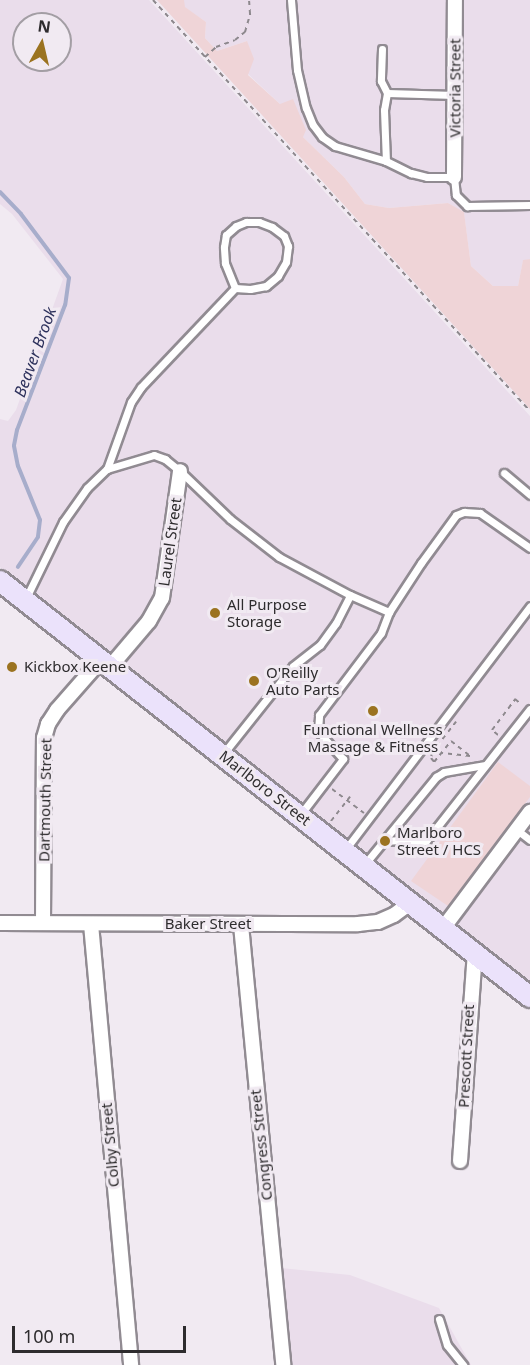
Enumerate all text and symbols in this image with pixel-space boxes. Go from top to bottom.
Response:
north arrow [12,12,72,72]
text: N [36,14,52,38]
street label: Victoria Street [446,39,464,137]
water label: Beaver Brook [10,304,60,400]
street label: Laurel Street [155,496,185,588]
place label: All Purpose Storage [227,595,307,630]
marker: All Purpose Storage [208,606,222,620]
place label: Kickbox Keene [24,658,126,676]
marker: Kickbox Keene [5,660,19,674]
place label: O'Reilly Auto Parts [266,663,340,698]
marker: O'Reilly Auto Parts [247,674,261,688]
marker: Functional Wellness Massage & Fitness [366,704,380,718]
place label: Functional Wellness Massage & Fitness [303,720,443,755]
street label: Dartmouth Street [35,738,55,862]
street label: Marlboro Street [216,747,314,829]
place label: Marlboro Street / HCS [397,823,481,858]
marker: Marlboro Street / HCS [378,834,392,848]
street label: Baker Street [165,915,251,933]
street label: Prescott Street [454,1004,478,1108]
street label: Congress Street [246,1089,276,1201]
street label: Colby Street [97,1102,123,1188]
scale bar [15,1314,189,1352]
text: 100 m [23,1324,75,1348]

